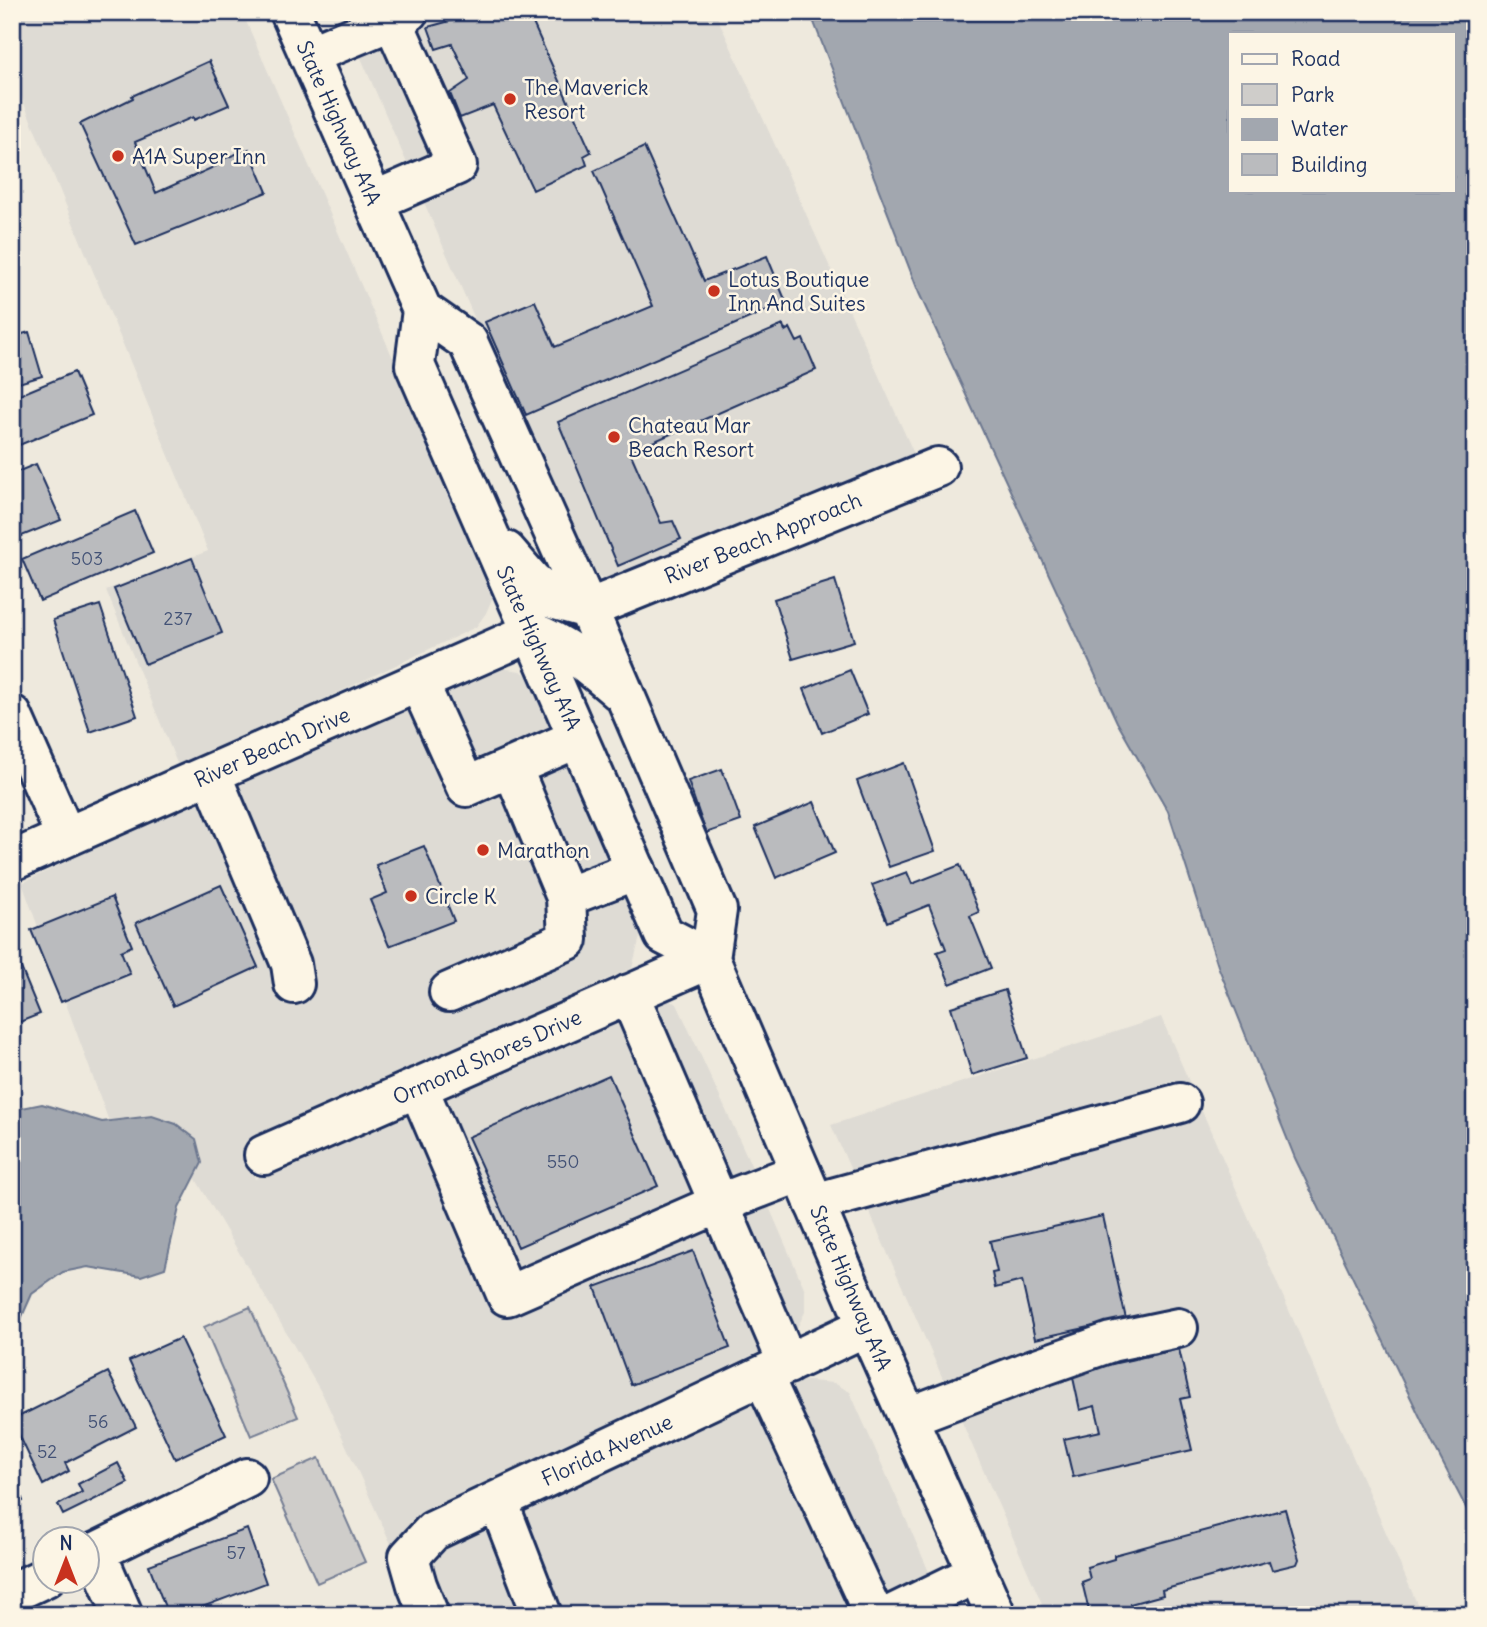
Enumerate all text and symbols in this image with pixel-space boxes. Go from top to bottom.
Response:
legend [1228,32,1456,192]
street label: State Highway A1A [291,37,387,209]
text: Road [1291,45,1340,72]
place label: The Maverick Resort [524,74,648,125]
text: Park [1291,81,1334,108]
marker: The Maverick Resort [502,91,518,107]
text: Water [1291,115,1349,142]
place label: A1A Super Inn [132,143,266,170]
marker: A1A Super Inn [110,148,126,164]
text: Building [1291,151,1367,178]
place label: Lotus Boutique Inn And Suites [728,266,869,317]
marker: Lotus Boutique Inn And Suites [706,283,722,299]
place label: Chateau Mar Beach Resort [628,412,754,463]
marker: Chateau Mar Beach Resort [606,429,622,445]
street label: River Beach Approach [660,486,866,590]
house number: 503 [71,547,103,570]
street label: State Highway A1A [491,562,587,734]
house number: 237 [164,607,193,630]
street label: River Beach Drive [190,701,354,793]
place label: Marathon [497,837,589,864]
marker: Marathon [475,842,491,858]
place label: Circle K [425,883,497,910]
marker: Circle K [403,888,419,904]
street label: Ormond Shores Drive [388,1003,586,1111]
house number: 550 [547,1150,579,1173]
street label: State Highway A1A [804,1201,898,1375]
street label: Florida Avenue [537,1408,677,1492]
house number: 56 [88,1410,108,1433]
house number: 52 [37,1440,57,1463]
north arrow [32,1526,102,1596]
text: N [59,1531,73,1555]
house number: 57 [226,1541,246,1564]

